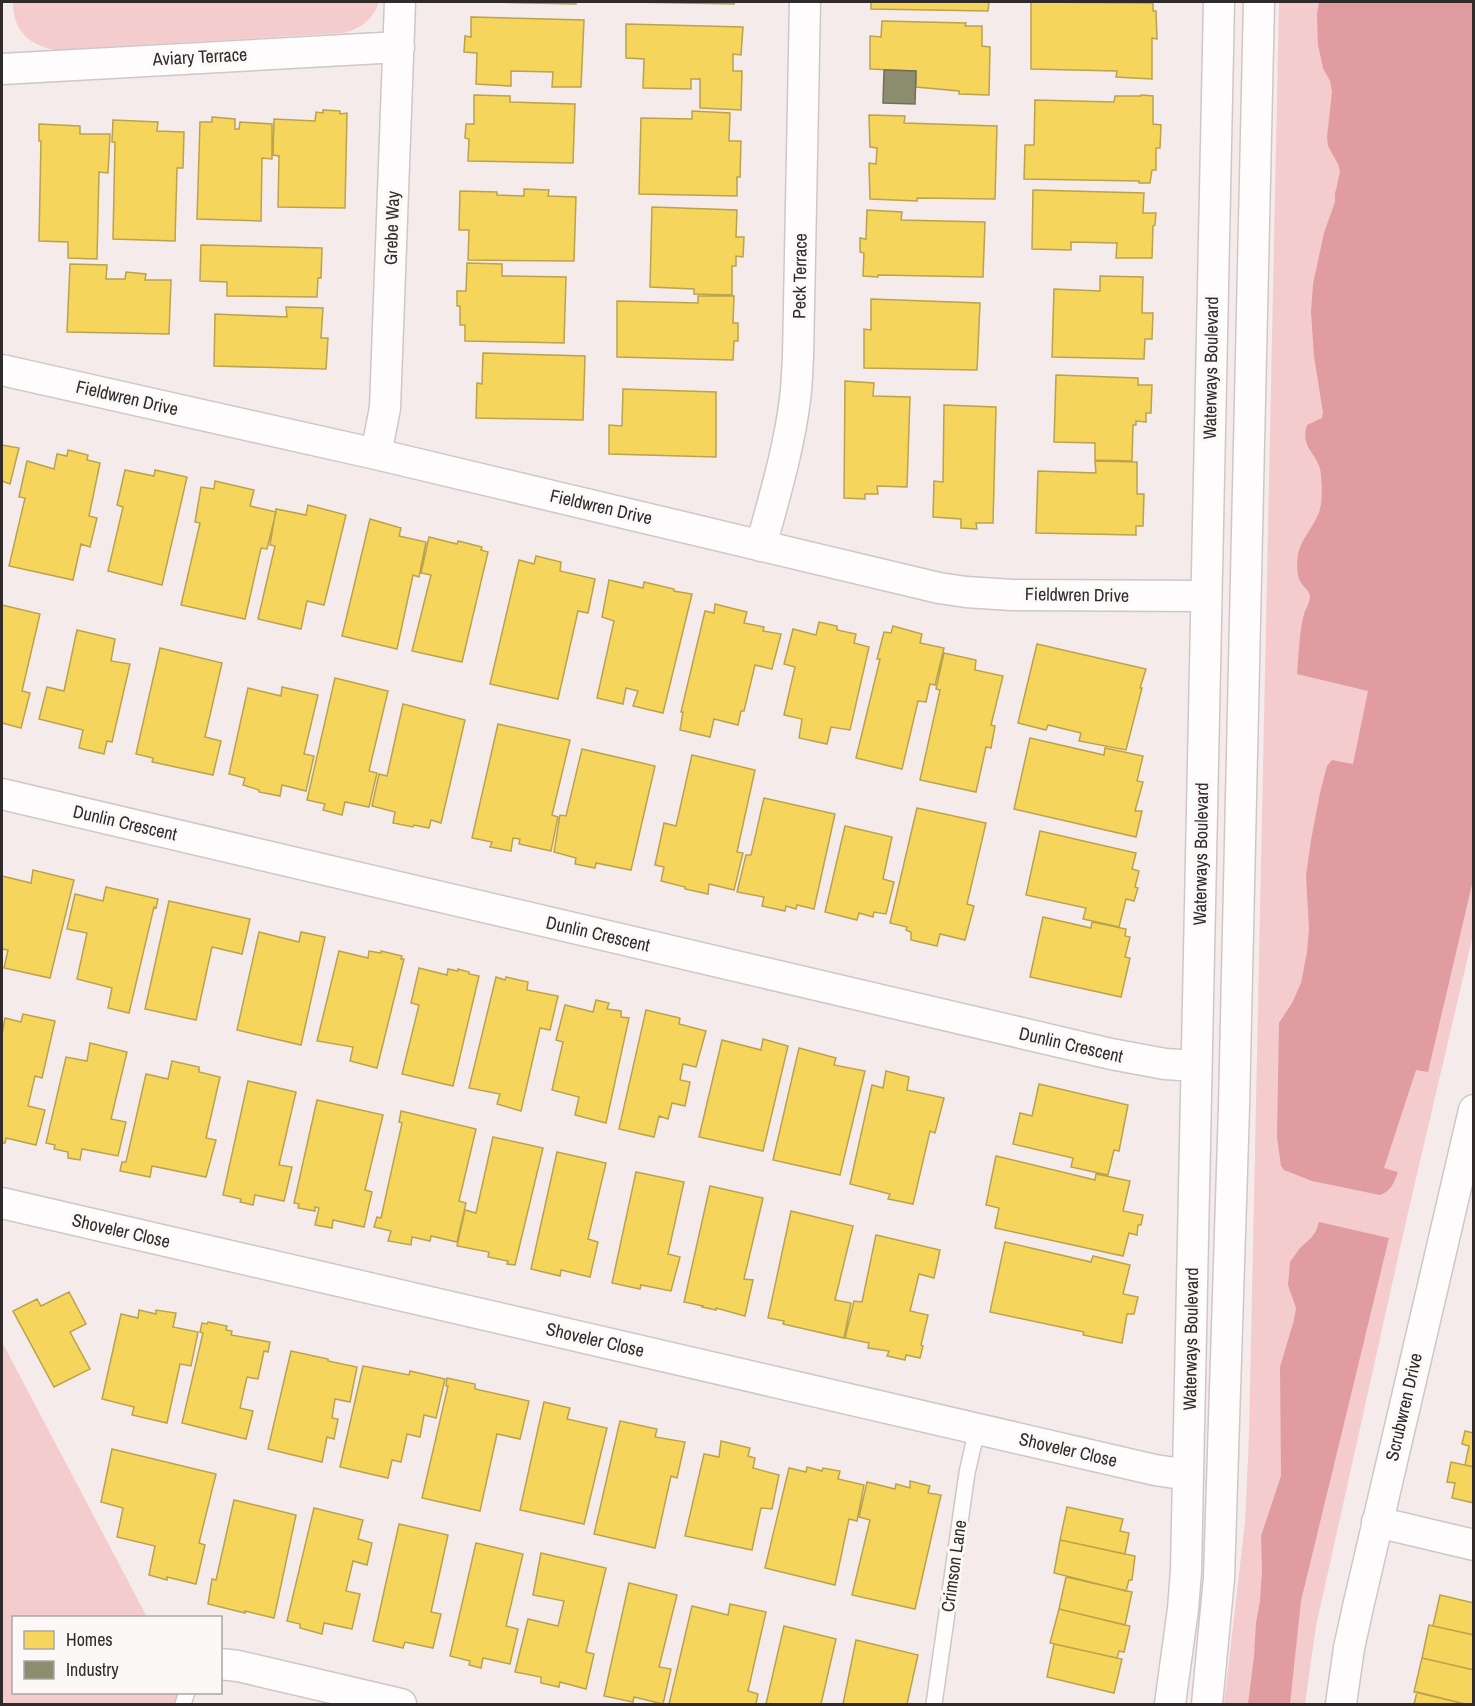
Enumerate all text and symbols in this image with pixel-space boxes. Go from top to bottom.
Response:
street label: Aviary Terrace [151,42,248,72]
street label: Grebe Way [378,190,405,265]
street label: Peck Terrace [786,233,813,319]
street label: Waterways Boulevard [1197,296,1224,440]
street label: Fieldwren Drive [74,374,181,421]
street label: Fieldwren Drive [548,483,655,530]
street label: Fieldwren Drive [1025,581,1129,608]
street label: Waterways Boulevard [1187,782,1214,926]
street label: Dunlin Crescent [71,798,179,847]
street label: Dunlin Crescent [544,909,652,958]
street label: Dunlin Crescent [1017,1020,1125,1069]
street label: Shoveler Close [70,1207,173,1254]
street label: Waterways Boulevard [1177,1267,1204,1411]
street label: Shoveler Close [544,1316,647,1363]
street label: Scrubwren Drive [1379,1351,1428,1463]
street label: Shoveler Close [1017,1426,1120,1473]
street label: Crimson Lane [935,1518,972,1614]
legend [12,1616,222,1694]
text: Homes [66,1627,113,1652]
text: Industry [66,1657,119,1682]

